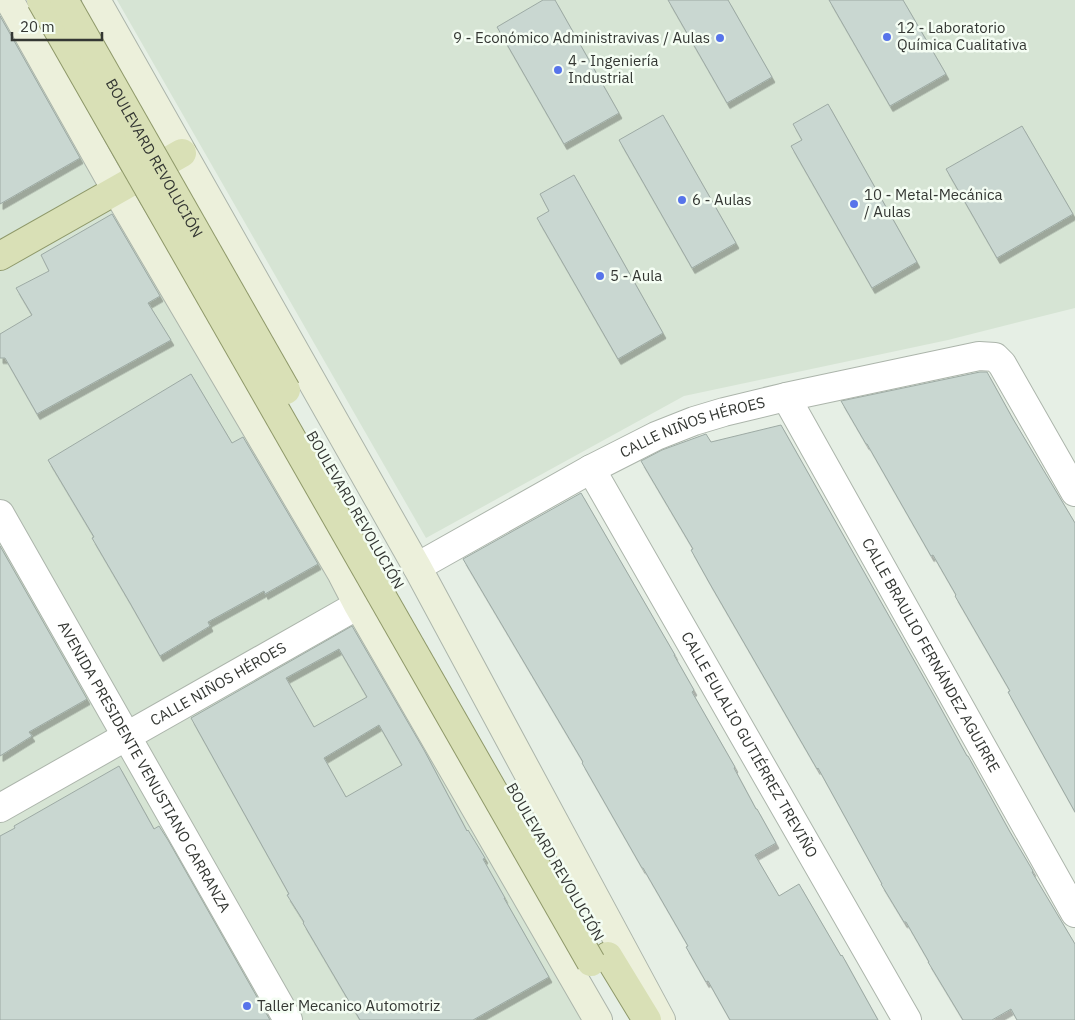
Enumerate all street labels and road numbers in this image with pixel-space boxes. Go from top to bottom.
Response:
street label: BOULEVARD REVOLUCIÓN [102,75,207,241]
street label: CALLE NIÑOS HÉROES [616,392,767,462]
street label: BOULEVARD REVOLUCIÓN [302,427,409,592]
street label: CALLE BRAULIO FERNÁNDEZ AGUIRRE [858,534,1004,776]
street label: AVENIDA PRESIDENTE VENUSTIANO CARRANZA [54,618,235,916]
street label: CALLE EULALIO GUTIÉRREZ TREVIÑO [677,628,822,861]
street label: CALLE NIÑOS HÉROES [147,638,289,730]
street label: BOULEVARD REVOLUCIÓN [502,779,609,944]

